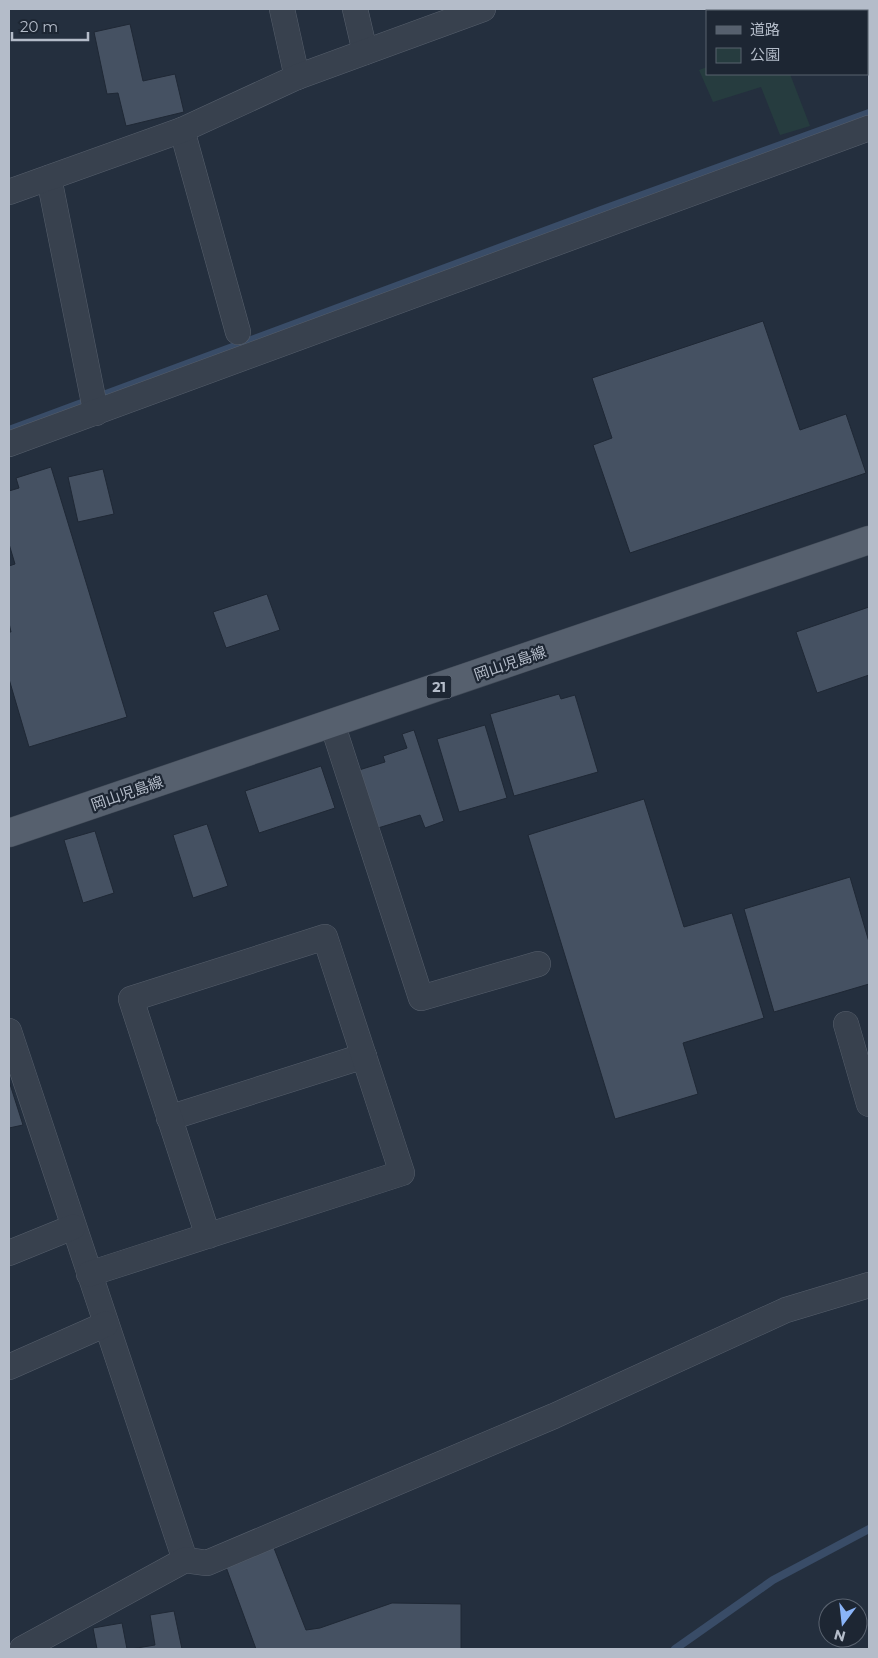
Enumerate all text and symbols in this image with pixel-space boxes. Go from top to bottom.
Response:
scale bar [12,10,89,42]
legend [706,10,868,75]
text: 20 m [20,17,58,36]
text: 道路 [750,20,780,39]
text: 公園 [750,45,780,64]
street label: 岡山児島線 [471,642,549,684]
road number: 21 [426,676,452,699]
street label: 岡山児島線 [88,772,166,814]
north arrow [818,1598,868,1648]
text: N [832,1625,847,1646]

